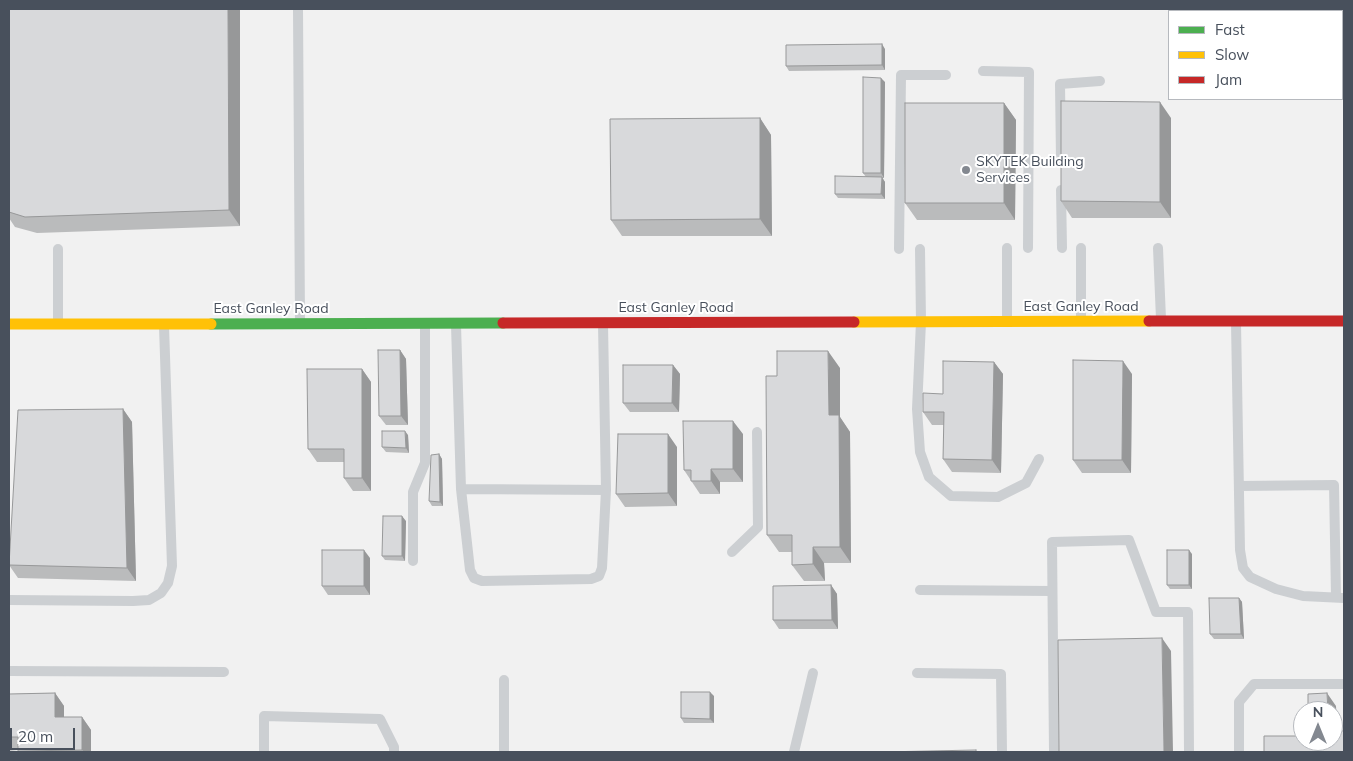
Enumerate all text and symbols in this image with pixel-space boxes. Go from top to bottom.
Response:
legend [1168,10,1343,100]
text: Fast [1215,20,1245,39]
text: Slow [1215,45,1249,64]
text: Jam [1215,70,1242,89]
place label: SKYTEK Building Services [976,154,1084,186]
marker: SKYTEK Building Services [960,164,972,176]
street label: East Ganley Road [1023,299,1139,315]
street label: East Ganley Road [618,300,734,316]
street label: East Ganley Road [213,301,329,317]
north arrow [1293,701,1343,751]
text: N [1313,703,1323,721]
scale bar [12,718,78,750]
text: 20 m [18,727,53,746]

